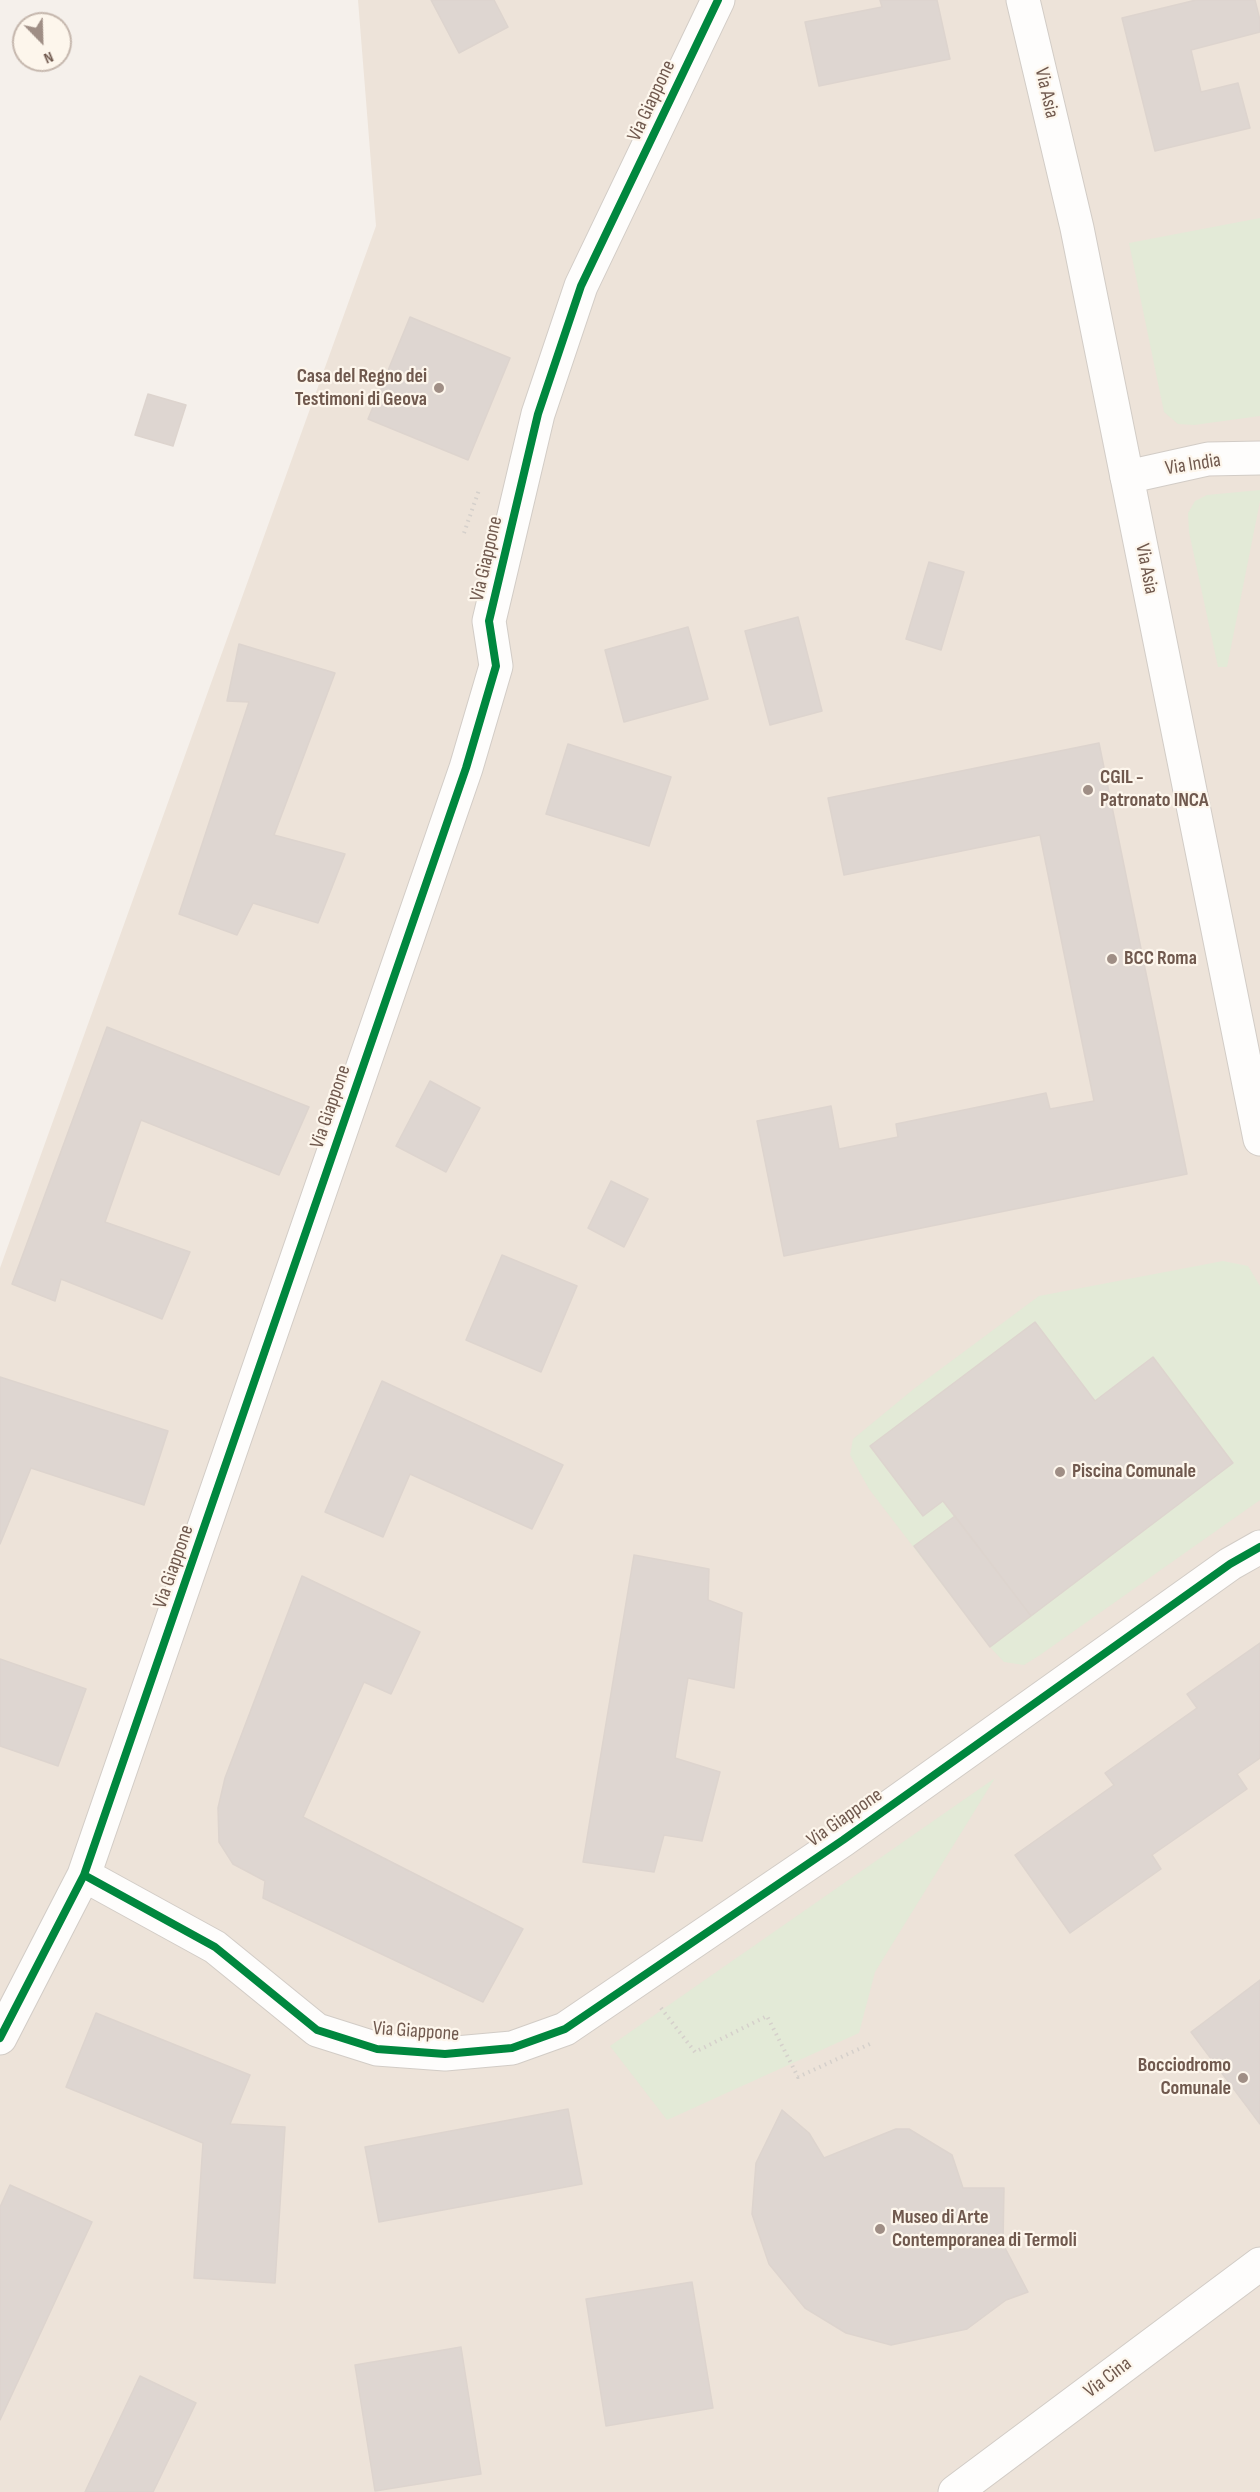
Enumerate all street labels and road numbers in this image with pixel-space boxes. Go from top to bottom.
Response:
street label: Via Giappone [623,57,681,145]
street label: Via Asia [1029,66,1063,120]
street label: Via India [1163,449,1223,481]
street label: Via Giappone [466,514,508,604]
street label: Via Asia [1129,542,1163,596]
street label: Via Giappone [306,1062,356,1152]
street label: Via Giappone [149,1522,199,1612]
street label: Via Giappone [803,1783,887,1853]
street label: Via Giappone [372,2017,460,2047]
street label: Via Cina [1080,2352,1136,2404]

